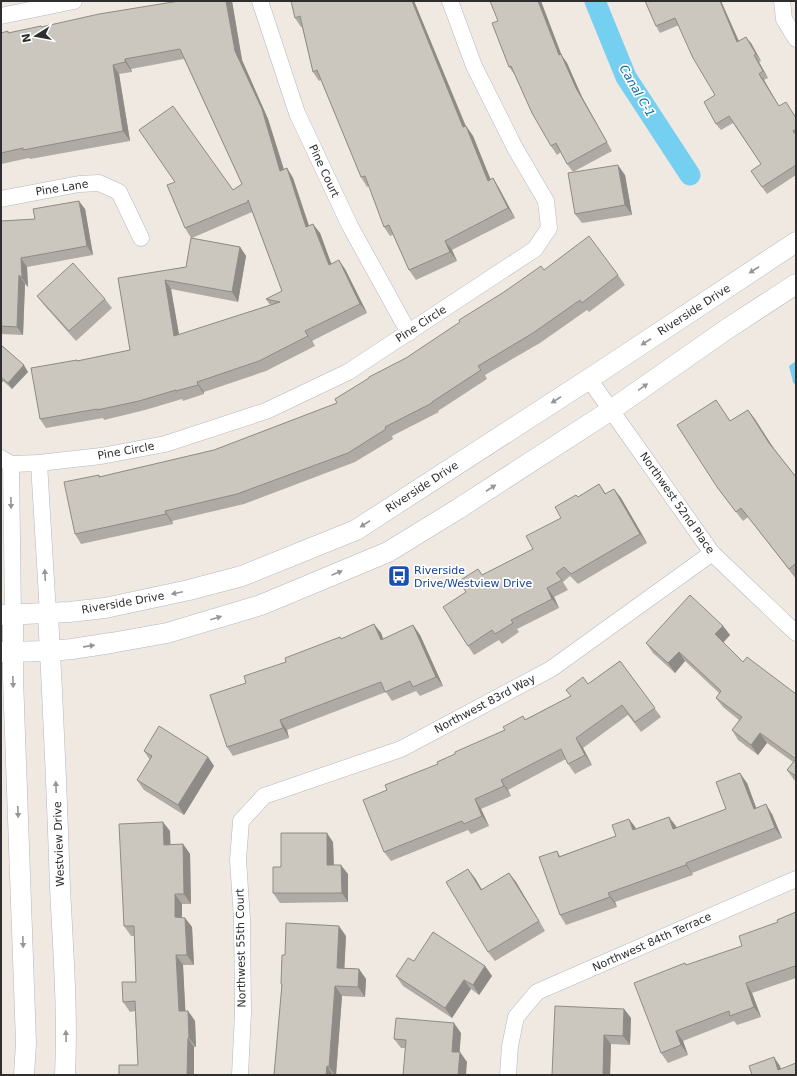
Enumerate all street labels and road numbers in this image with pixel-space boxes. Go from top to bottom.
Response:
street label: Pine Court [306,142,342,200]
street label: Pine Lane [35,177,90,199]
street label: Riverside Drive [655,282,733,338]
street label: Pine Circle [393,303,449,345]
street label: Pine Circle [97,440,156,462]
street label: Northwest 52nd Place [637,450,717,556]
street label: Riverside Drive [383,459,461,515]
street label: Riverside Drive [81,589,166,617]
street label: Northwest 83rd Way [432,672,538,736]
street label: Westview Drive [51,801,67,887]
street label: Northwest 55th Court [233,888,249,1008]
street label: Northwest 84th Terrace [590,910,714,974]

